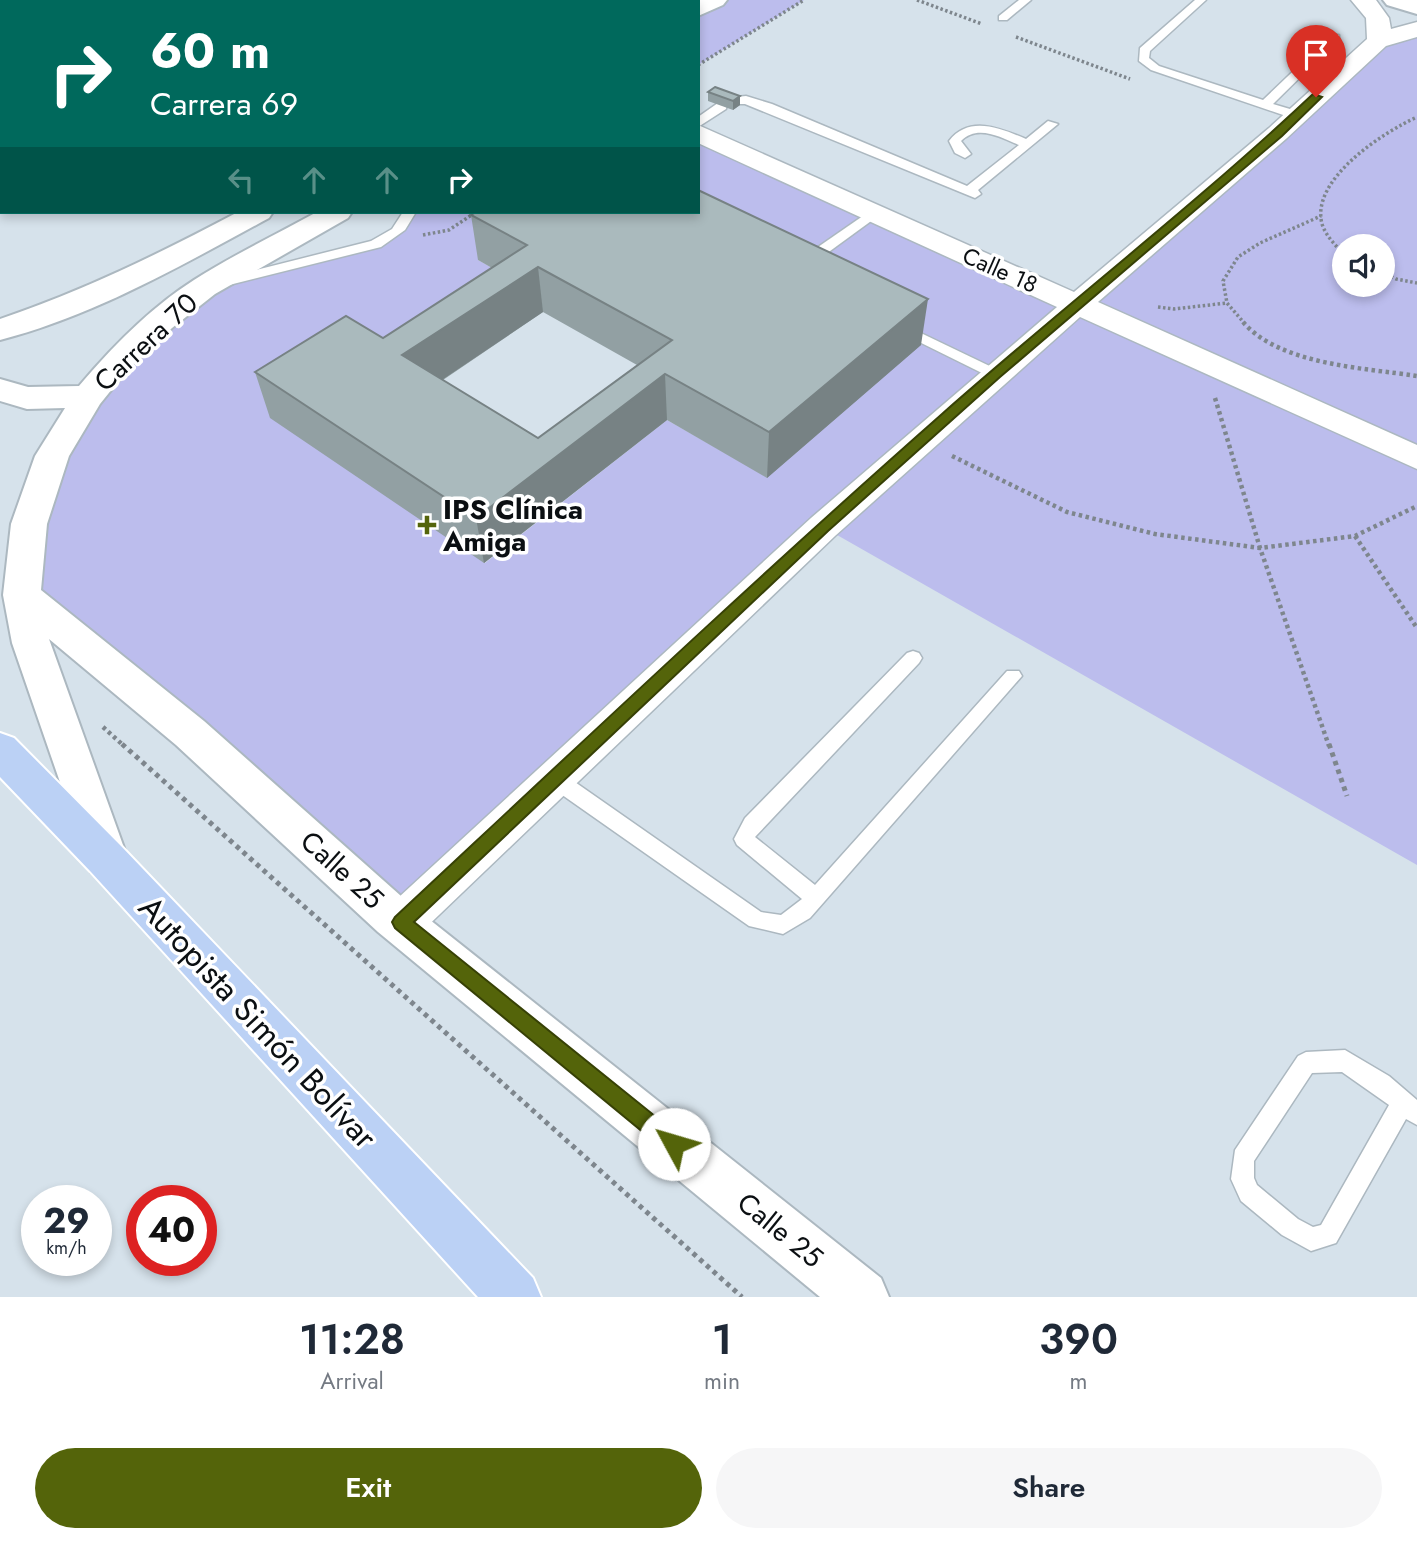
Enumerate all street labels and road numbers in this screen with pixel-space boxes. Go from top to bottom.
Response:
street label: Calle 18 [957,238,1043,302]
street label: Carrera 70 [85,283,207,401]
street label: Calle 25 [291,821,393,919]
street label: Autopista Simón Bolívar [128,885,388,1159]
street label: Calle 25 [728,1183,832,1277]

